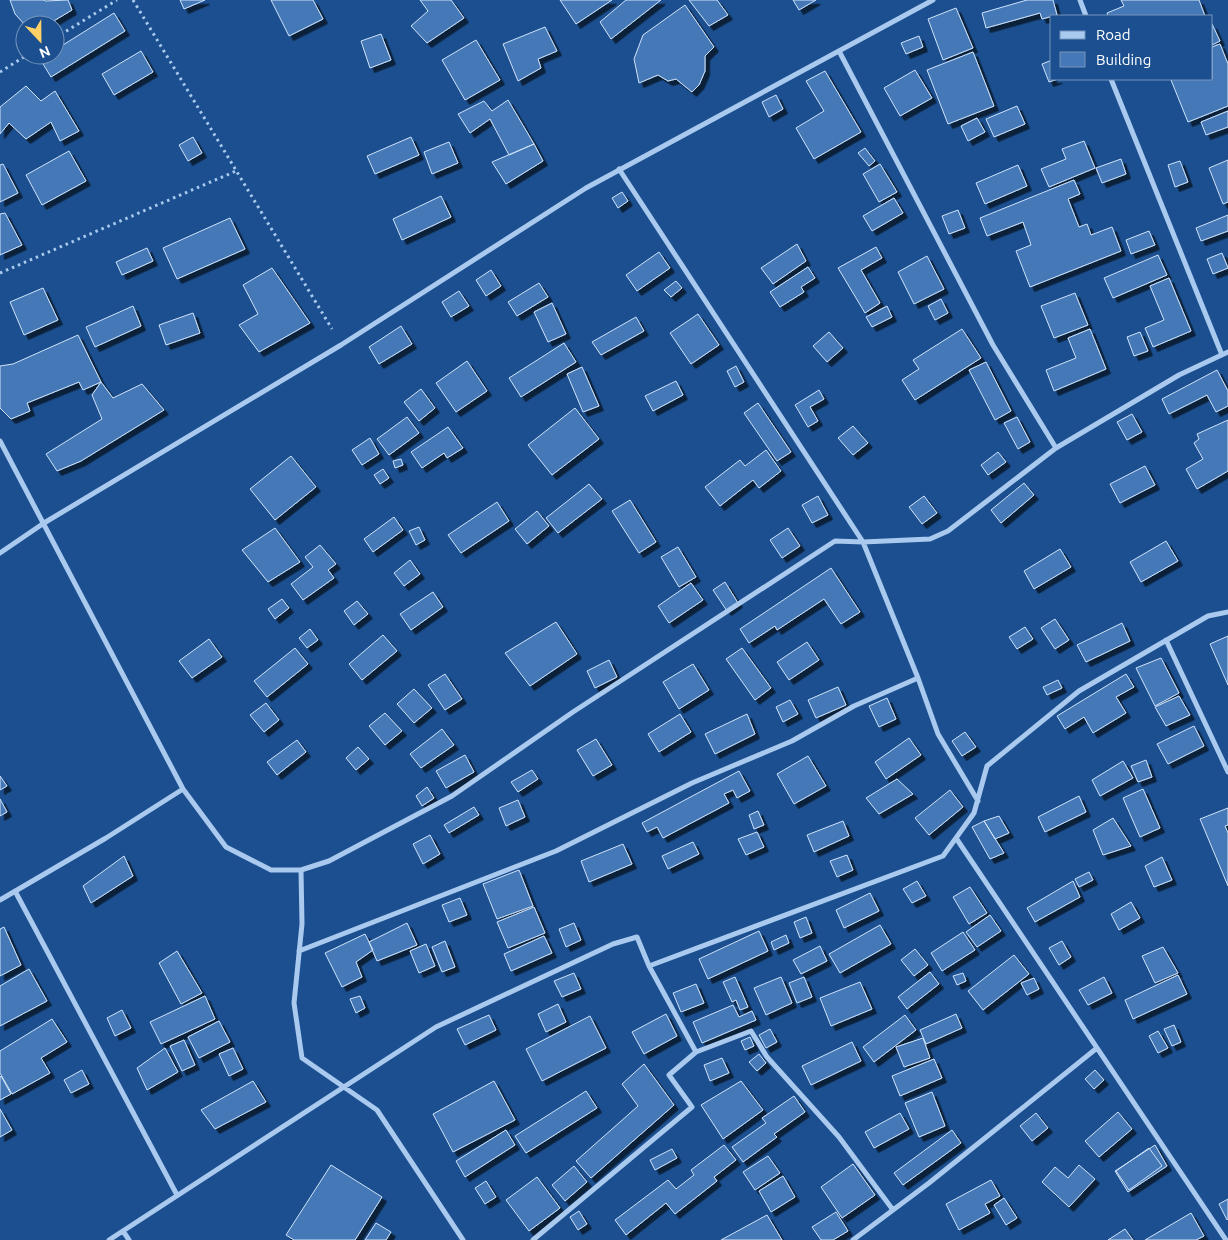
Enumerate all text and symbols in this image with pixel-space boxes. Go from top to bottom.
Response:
north arrow [15,15,65,65]
legend [1050,15,1213,80]
text: Road [1096,26,1131,43]
text: N [37,43,53,61]
text: Building [1096,51,1151,68]

